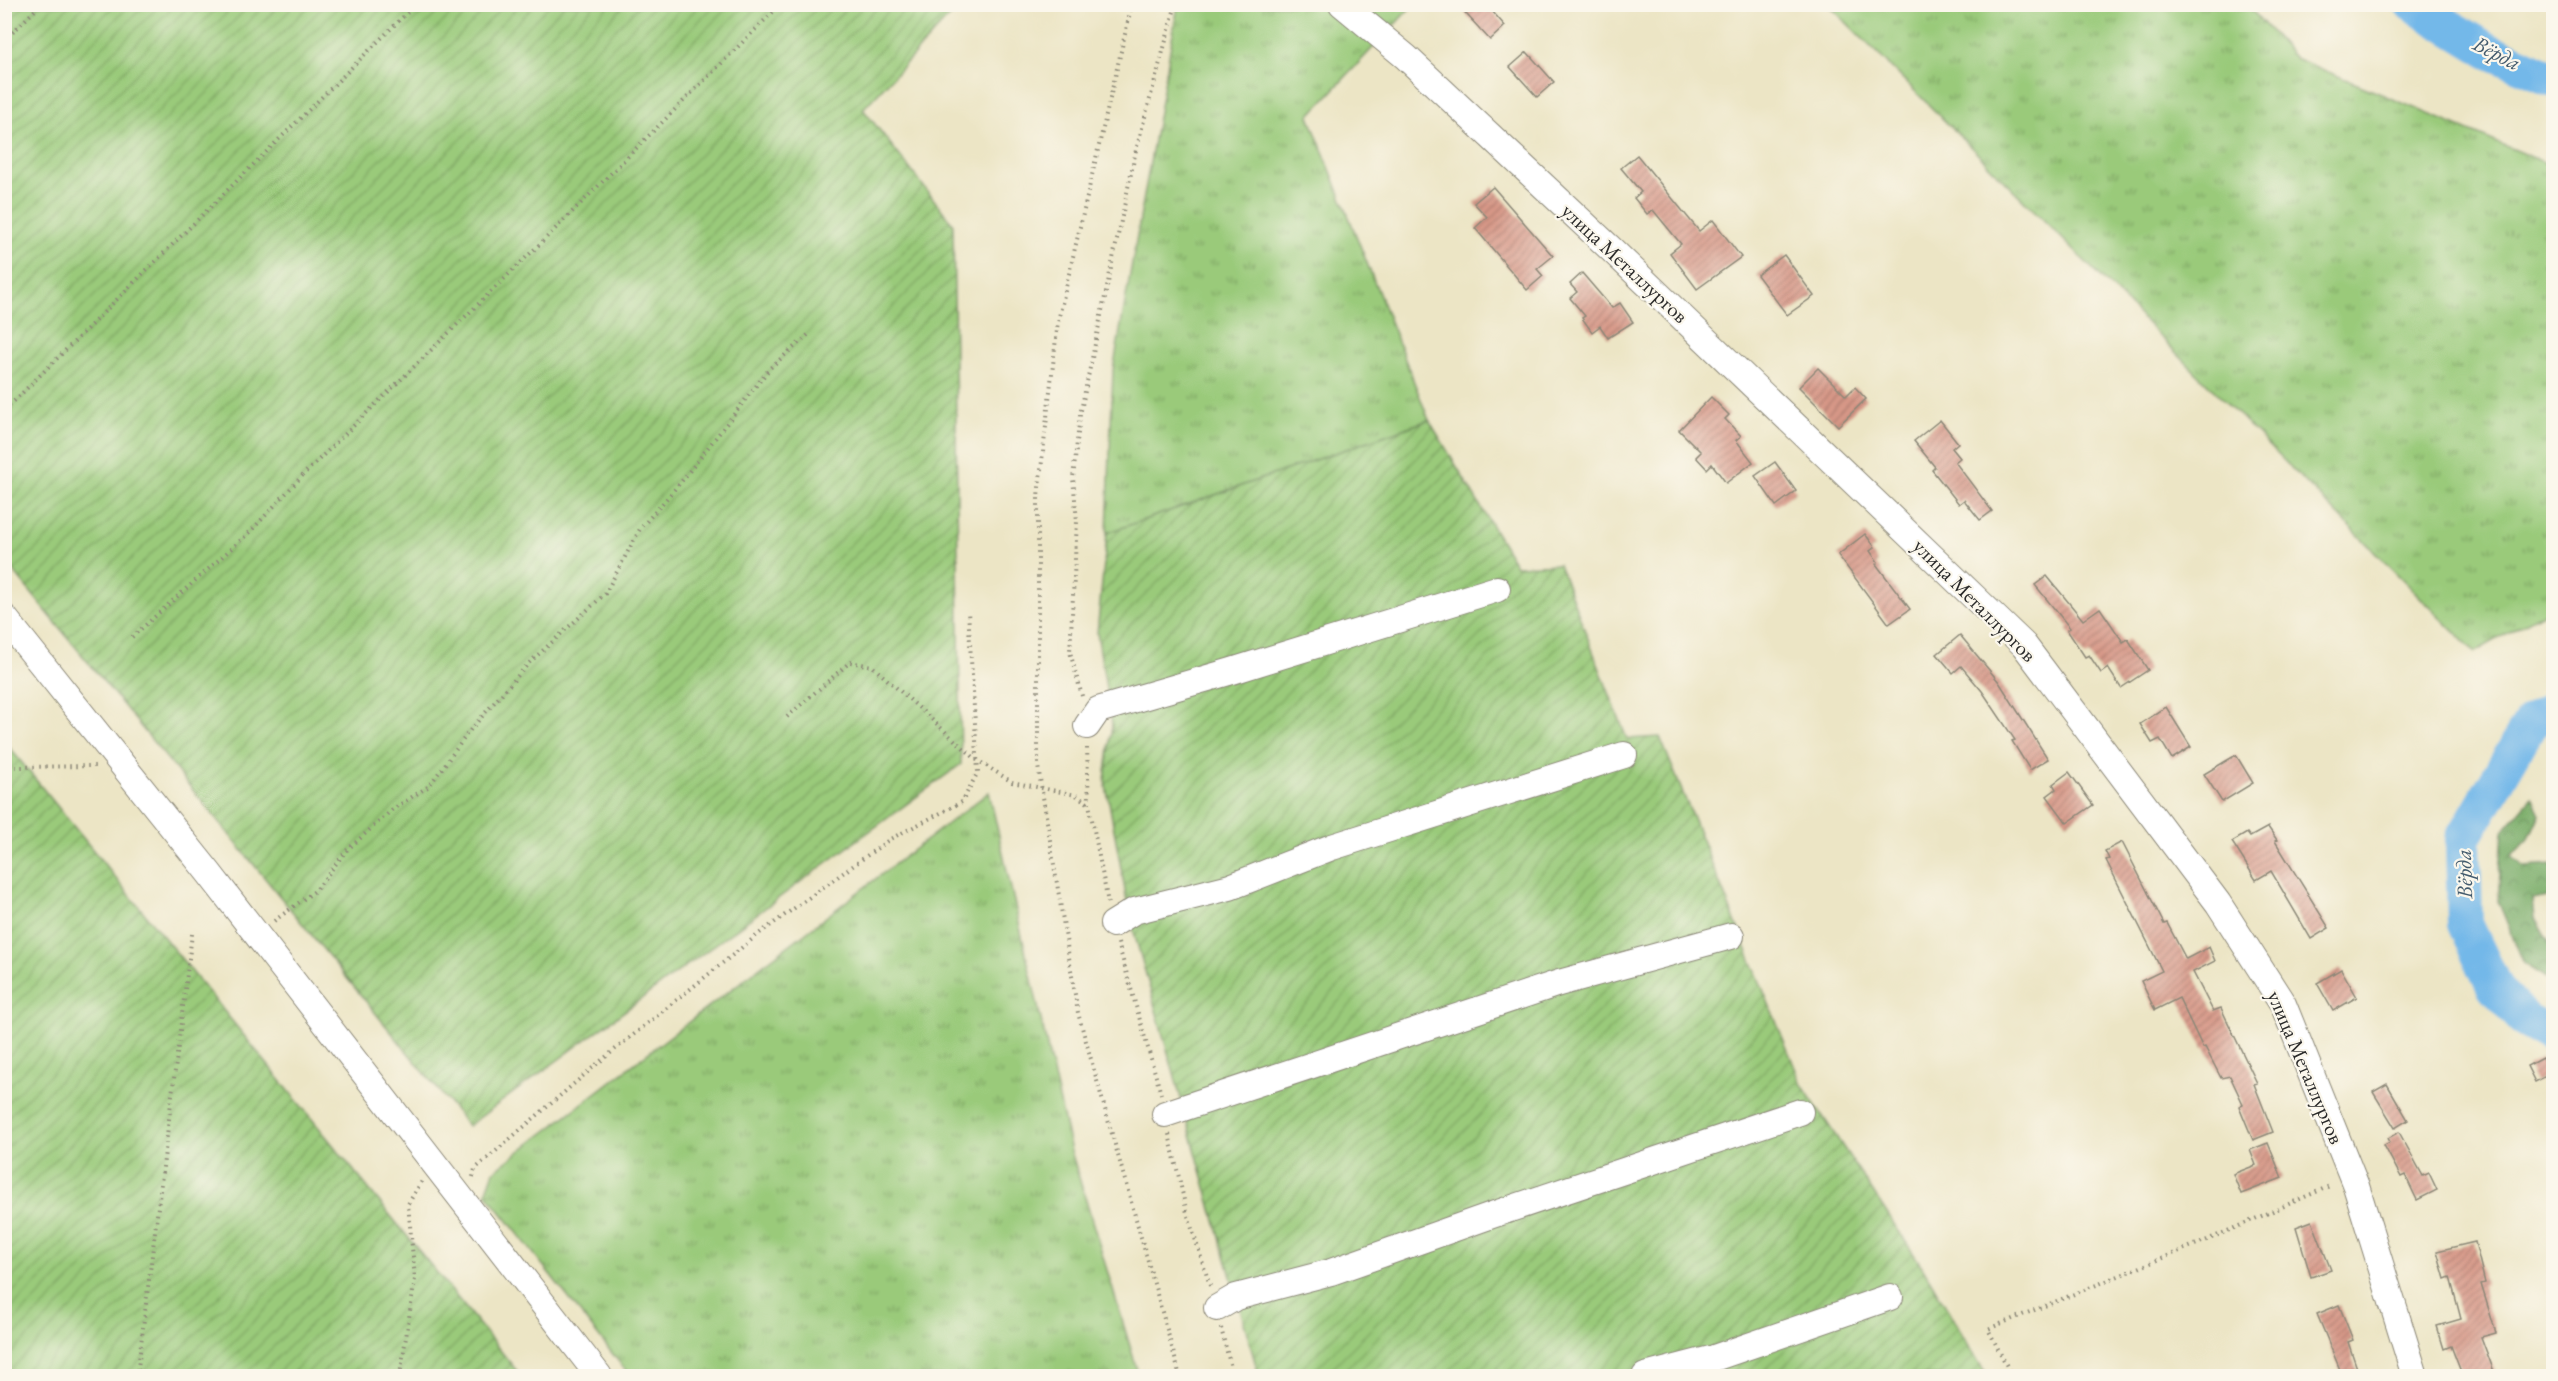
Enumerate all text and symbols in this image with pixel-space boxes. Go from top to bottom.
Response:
water label: Вёрда [2468,28,2526,77]
street label: улица Металлургов [1556,197,1694,329]
street label: улица Металлургов [1907,532,2043,668]
water label: Вёрда [2449,849,2479,900]
street label: улица Металлургов [2262,986,2350,1148]

